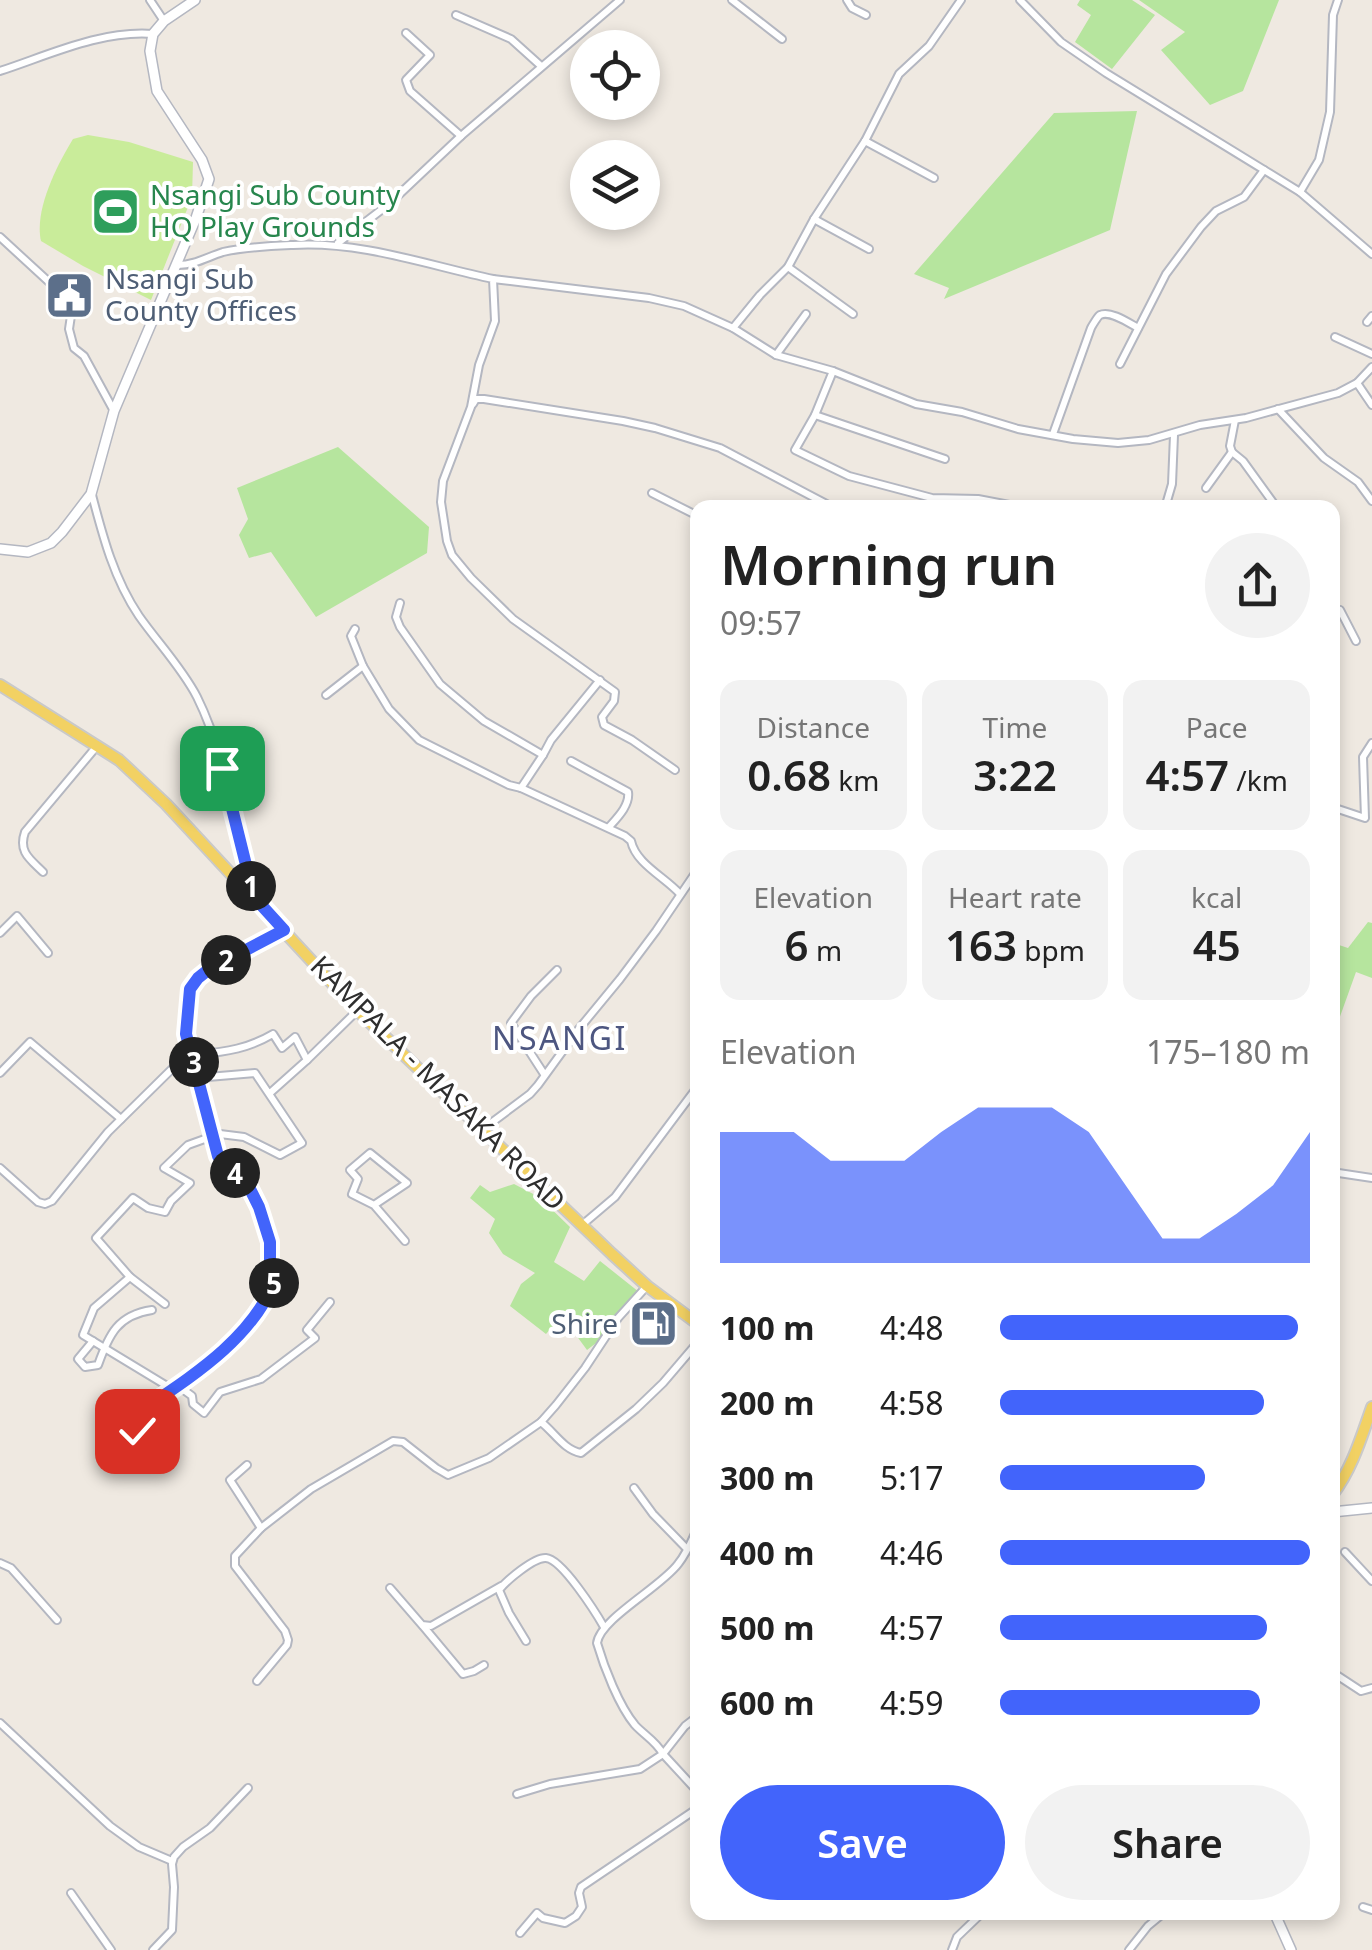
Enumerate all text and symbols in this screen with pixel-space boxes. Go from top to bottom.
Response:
map controls [570,30,660,230]
button: locate [570,30,660,120]
button: layers [570,140,660,230]
place label: Nsangi Sub County HQ Play Grounds [150,175,401,245]
sports icon: Nsangi Sub County HQ Play Grounds [89,185,141,237]
place label: Nsangi Sub County Offices [105,259,297,329]
public building icon: Nsangi Sub County Offices [44,269,96,321]
text: Morning run [720,526,1057,601]
button: share [1205,533,1310,638]
text: 09:57 [720,601,802,644]
text: Distance [757,708,870,746]
text: Time [983,708,1047,746]
text: Pace [1186,708,1248,746]
pin [180,726,265,811]
icon: arrive [195,741,250,796]
text: 0.68 [747,746,831,803]
text: 3:22 [973,746,1057,803]
text: 4:57 [1145,746,1229,803]
text: km [831,761,879,799]
text: /km [1229,761,1288,799]
pin: 1 [226,861,276,911]
text: 1 [243,867,259,905]
text: Elevation [754,878,873,916]
text: Heart rate [948,878,1082,916]
text: kcal [1191,878,1242,916]
text: 6 [785,916,809,973]
text: 163 [945,916,1017,973]
text: 45 [1193,916,1241,973]
text: m [809,931,842,969]
text: bpm [1017,931,1085,969]
pin: 2 [201,935,251,985]
text: 2 [218,941,234,979]
street label: KAMPALA - MASAKA ROAD [303,946,575,1218]
district label: NSANGI [492,1016,628,1059]
text: Elevation [720,1030,857,1073]
text: 175–180 m [1146,1030,1310,1073]
pin: 3 [169,1037,219,1087]
text: 3 [186,1043,202,1081]
pin: 4 [210,1148,260,1198]
text: 4 [227,1154,243,1192]
pin: 5 [249,1258,299,1308]
text: 5 [266,1264,282,1302]
fuel station icon: Shire [627,1298,679,1350]
place label: Shire [551,1304,618,1342]
text: 100 m [720,1306,814,1349]
text: 4:48 [880,1306,944,1349]
text: 200 m [720,1381,814,1424]
text: 4:58 [880,1381,944,1424]
pin [95,1389,180,1474]
icon: check [110,1404,165,1459]
text: 300 m [720,1456,814,1499]
text: 5:17 [880,1456,944,1499]
text: 400 m [720,1531,814,1574]
text: 4:46 [880,1531,944,1574]
text: 500 m [720,1606,814,1649]
text: 4:57 [880,1606,944,1649]
text: 600 m [720,1681,814,1724]
text: 4:59 [880,1681,944,1724]
button: Save [720,1785,1005,1900]
button: Share [1025,1785,1310,1900]

